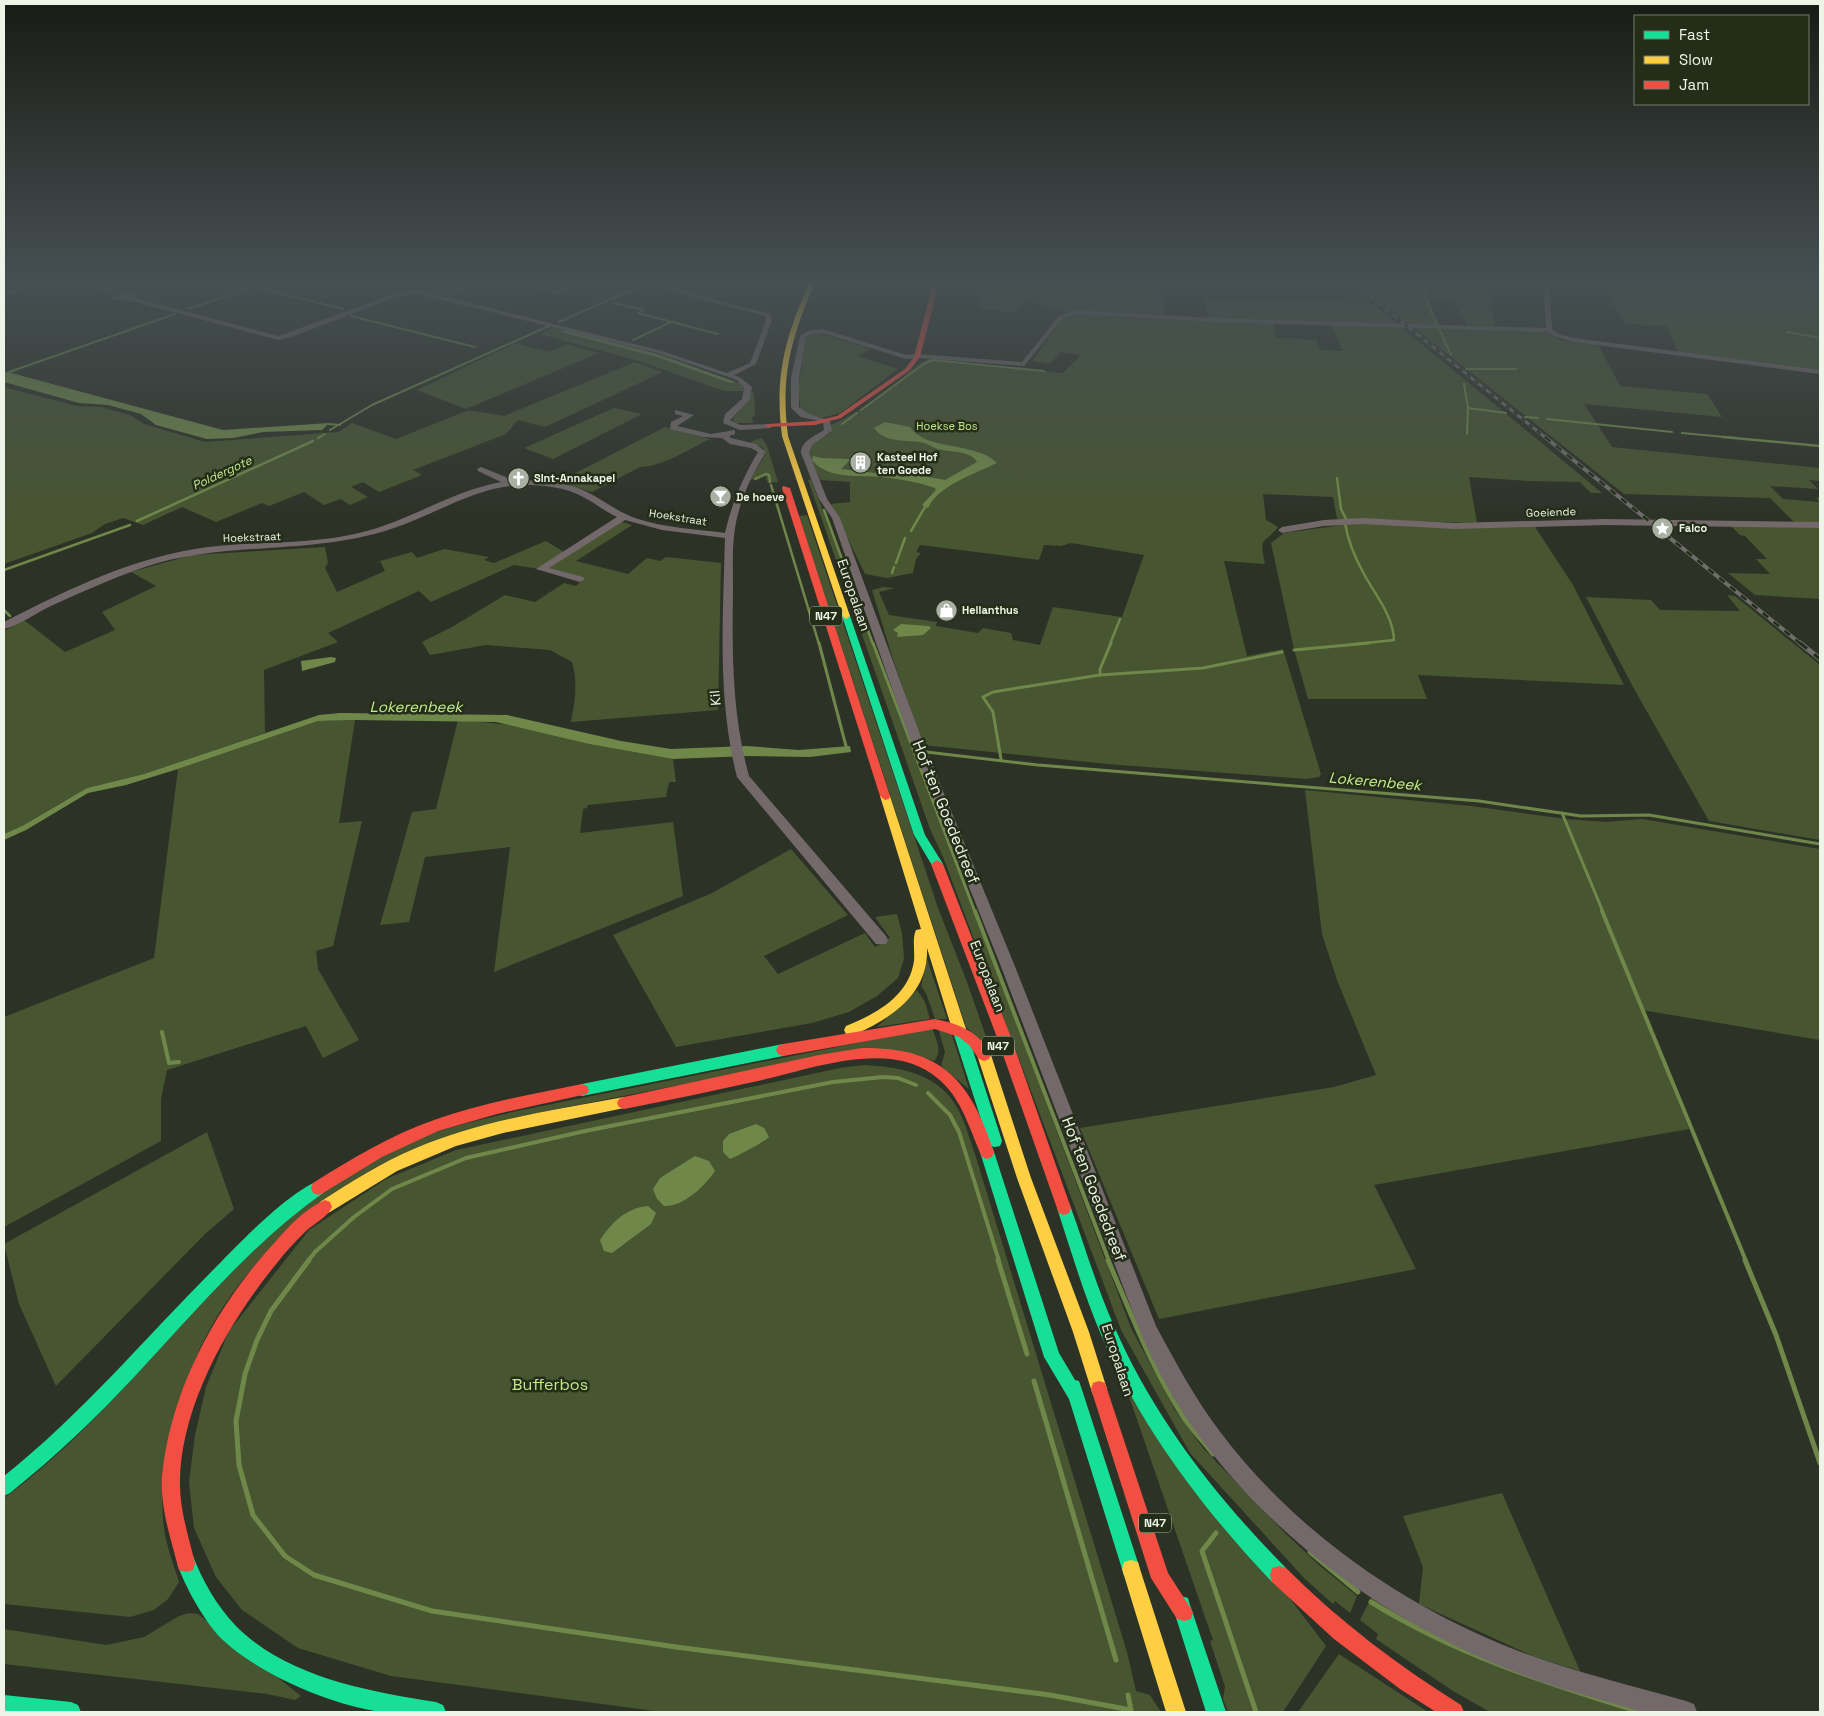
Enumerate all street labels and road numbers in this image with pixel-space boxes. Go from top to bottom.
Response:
street label: Goeiende [1526,504,1576,520]
street label: Hoekstraat [648,506,708,528]
street label: Hoekstraat [223,529,281,545]
street label: Europalaan [833,556,875,634]
road number: N47 [810,606,842,626]
street label: Kil [705,690,725,706]
street label: Hof ten Goededreef [908,737,984,887]
street label: Europalaan [966,938,1010,1014]
road number: N47 [982,1036,1014,1056]
street label: Hof ten Goededreef [1057,1114,1131,1264]
street label: Europalaan [1098,1321,1138,1399]
road number: N47 [1139,1514,1171,1532]

